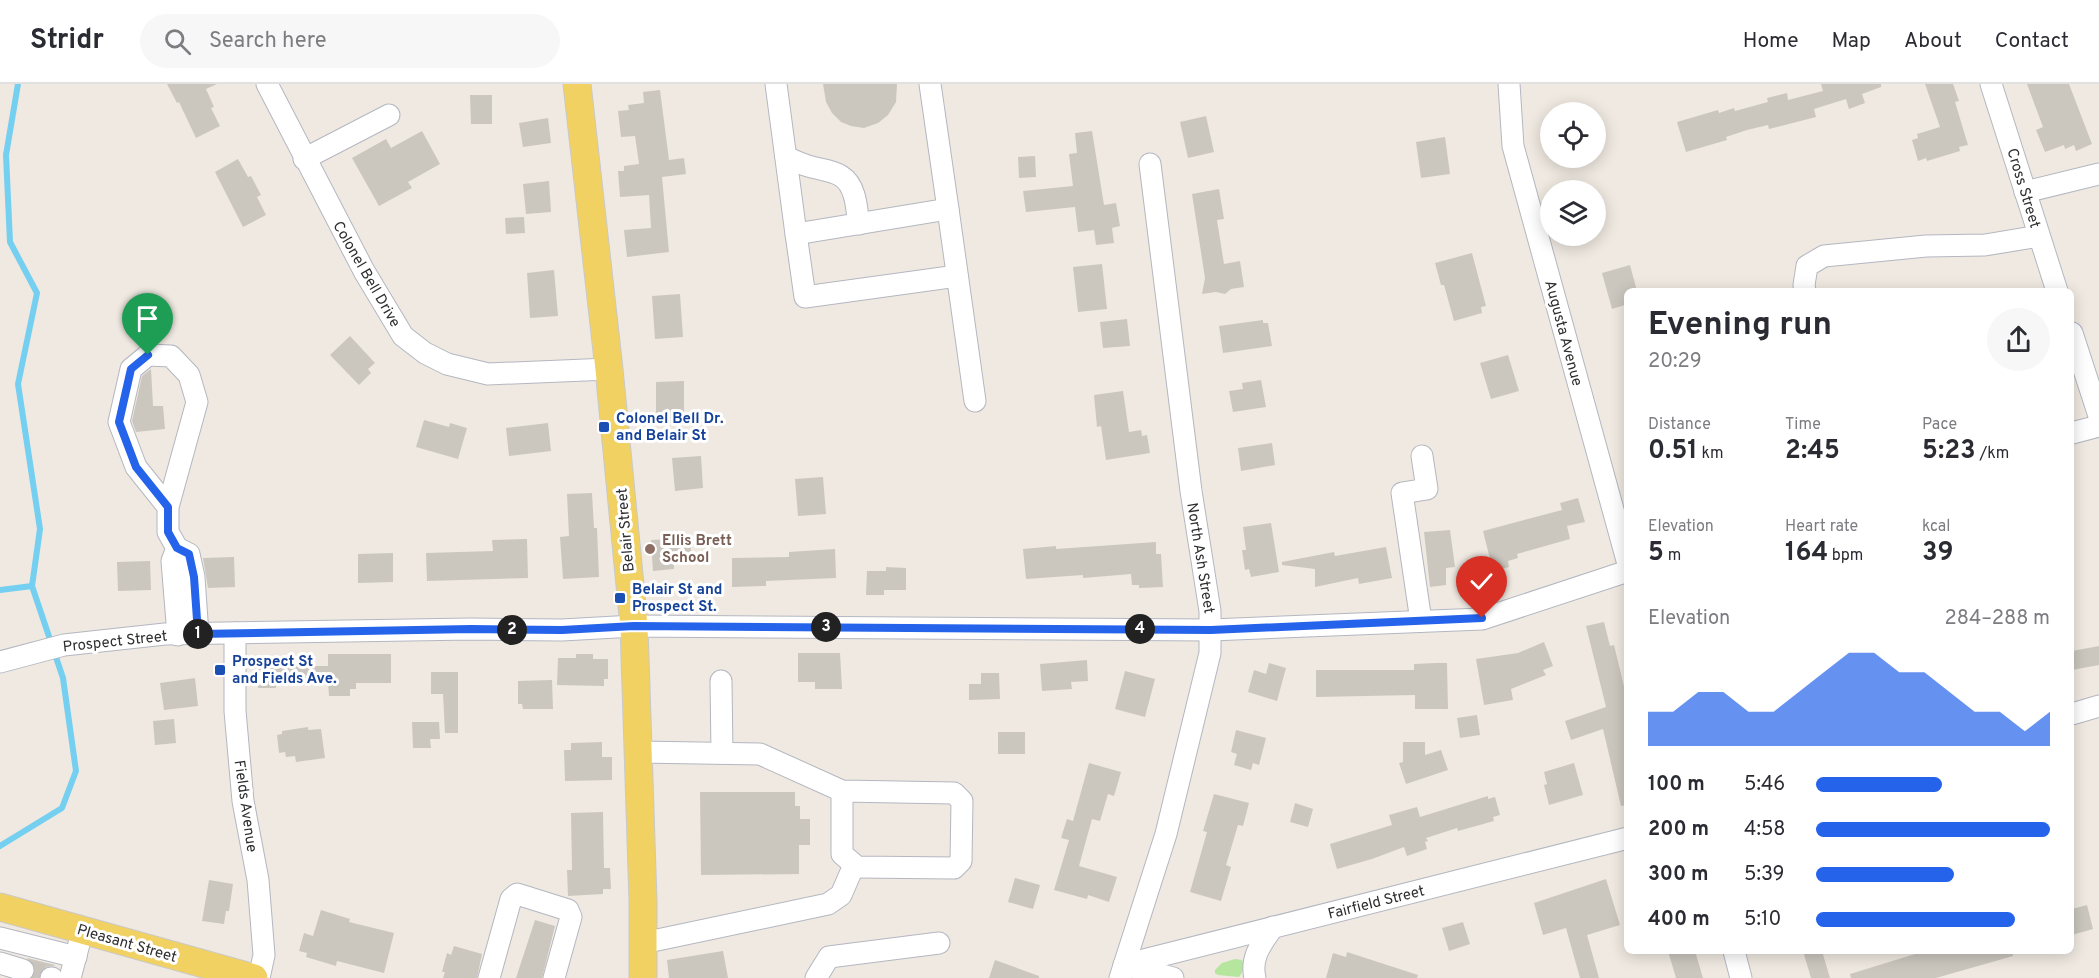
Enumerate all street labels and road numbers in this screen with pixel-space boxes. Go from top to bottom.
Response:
street label: Cross Street [2001,146,2044,231]
street label: Colonel Bell Drive [328,218,404,331]
street label: Augusta Avenue [1539,278,1586,388]
street label: Belair Street [613,487,640,573]
street label: North Ash Street [1181,501,1218,615]
street label: Prospect Street [62,628,168,657]
street label: Fields Avenue [229,759,260,853]
street label: Fairfield Street [1326,882,1427,925]
street label: Pleasant Street [74,921,179,968]

